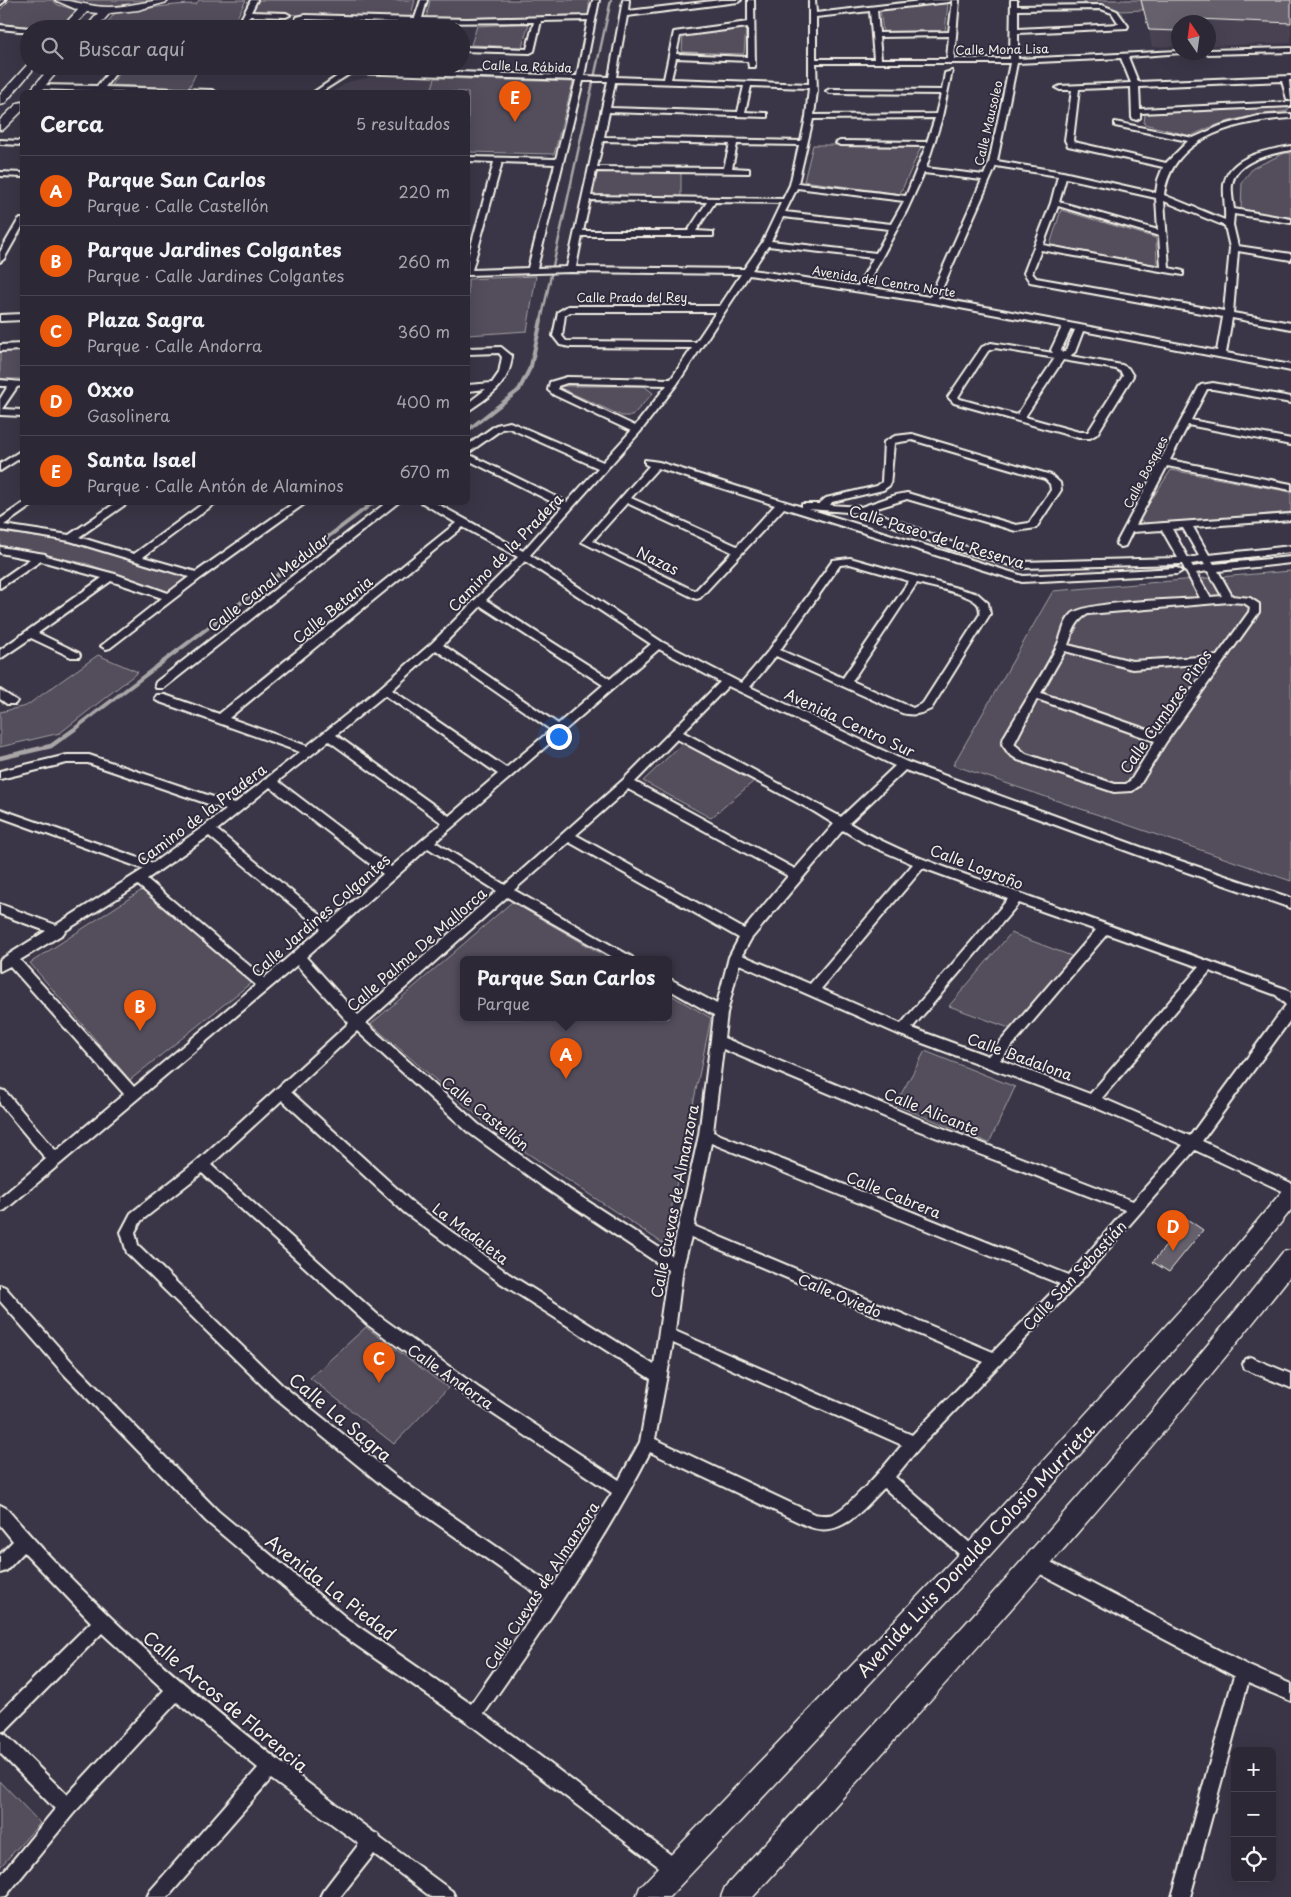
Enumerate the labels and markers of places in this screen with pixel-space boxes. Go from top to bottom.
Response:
pin: E [499,81,531,122]
pin: B [124,990,156,1031]
pin: A [550,1038,582,1079]
pin: D [1157,1210,1189,1251]
pin: C [363,1342,395,1383]

